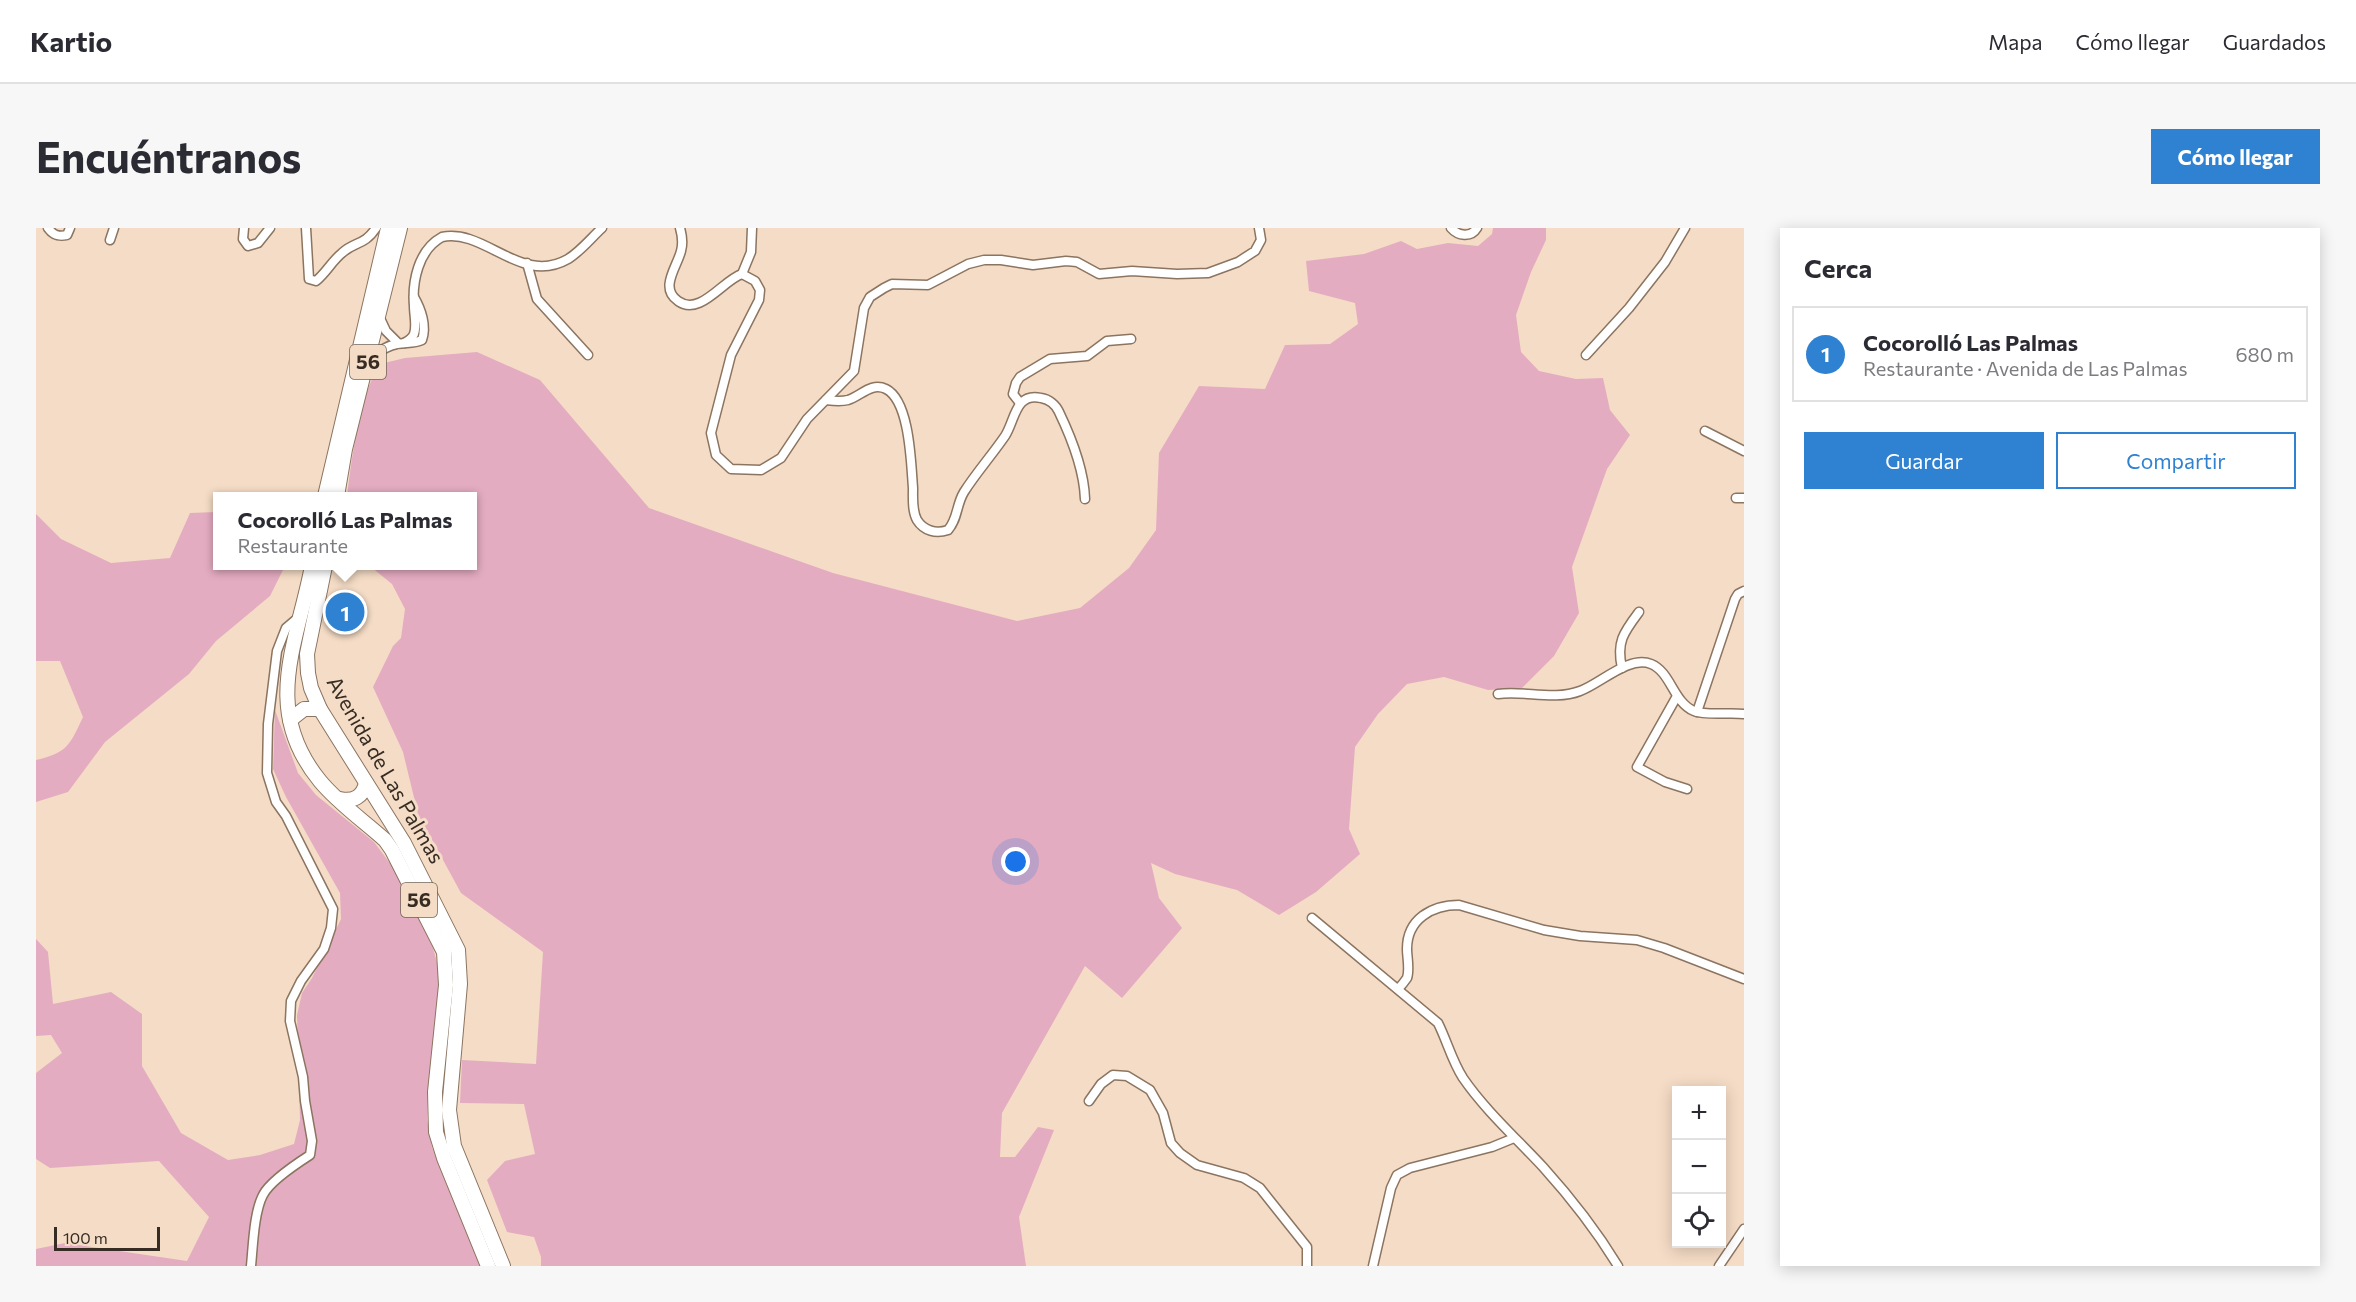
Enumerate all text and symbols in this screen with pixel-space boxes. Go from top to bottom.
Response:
text: Kartio [30,24,112,58]
text: Mapa [1988,29,2043,54]
text: Cómo llegar [2076,29,2190,54]
text: Guardados [2223,29,2326,54]
button: Cómo llegar [2151,129,2320,184]
text: Encuéntranos [36,130,301,182]
text: Cerca [1804,252,1872,283]
text: Cocorolló Las Palmas [1863,329,2078,356]
text: 1 [1821,342,1830,366]
text: 680 m [2235,342,2294,366]
road number: 56 [350,345,386,379]
text: Restaurante · Avenida de Las Palmas [1863,356,2188,380]
button: Guardar [1804,432,2044,489]
button: Compartir [2056,432,2296,489]
popup [213,492,477,570]
text: Cocorolló Las Palmas [238,506,452,533]
text: Restaurante [238,533,348,557]
pin: 1 [326,590,364,634]
street label: Avenida de Las Palmas [323,671,450,867]
your location [1001,847,1030,876]
road number: 56 [401,883,437,917]
map controls [1672,1086,1726,1248]
button: + [1672,1086,1726,1140]
button: − [1672,1140,1726,1194]
button: locate [1672,1194,1726,1248]
scale bar [54,1224,160,1252]
text: 100 m [63,1228,108,1247]

